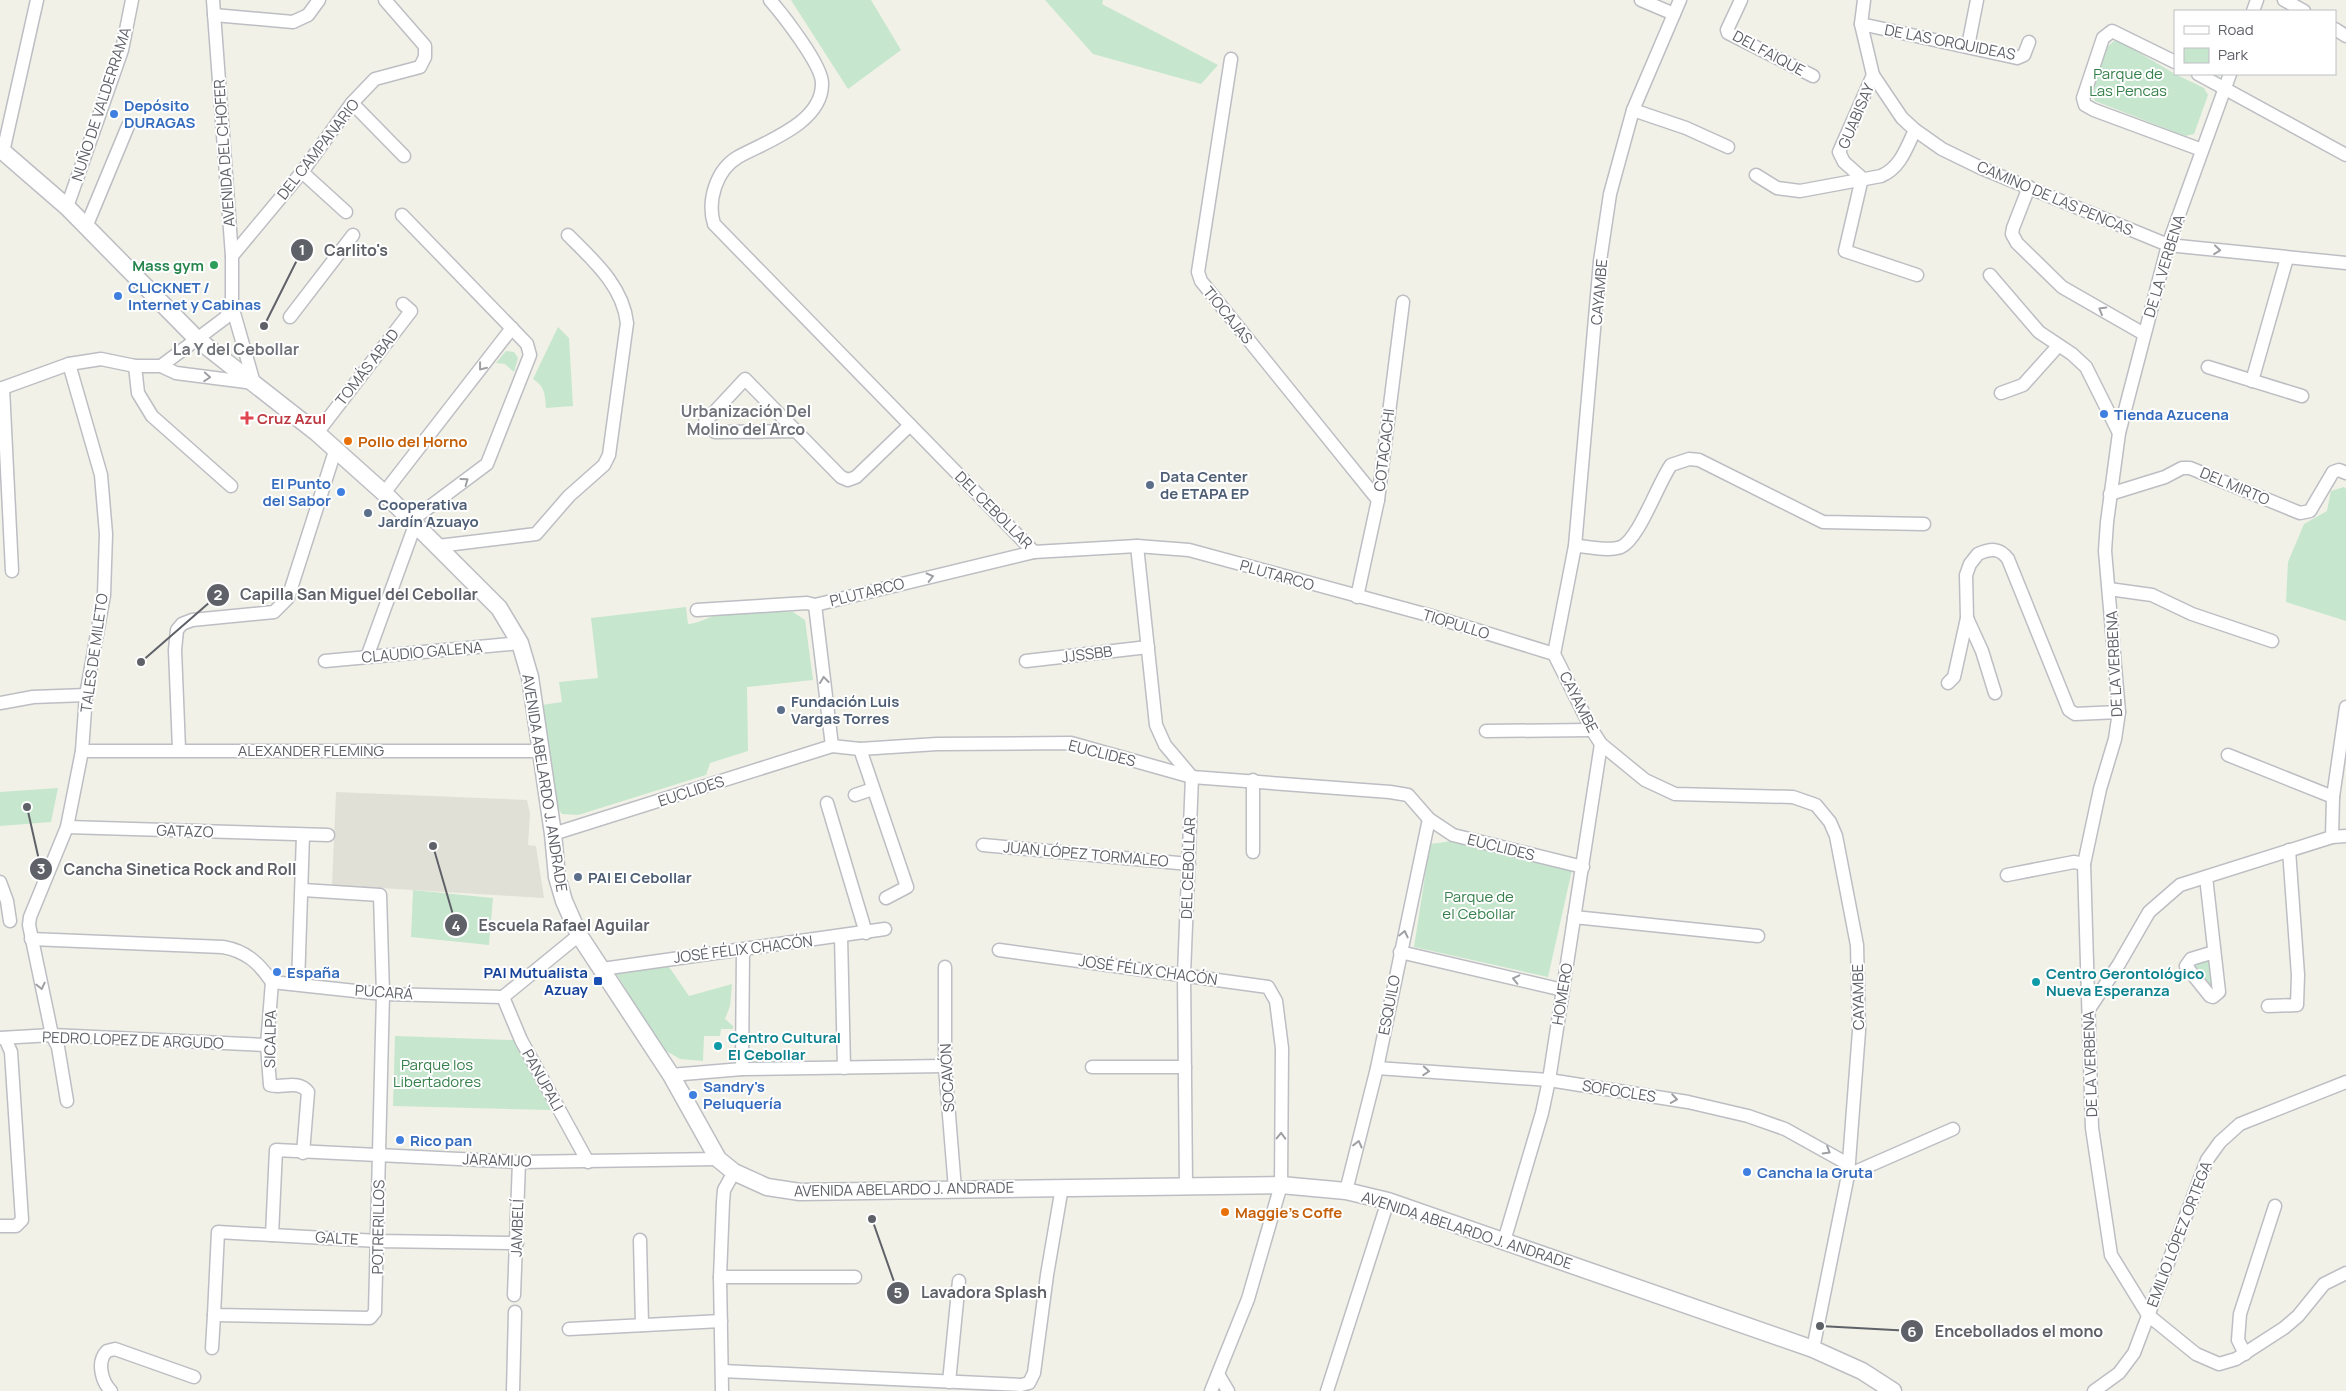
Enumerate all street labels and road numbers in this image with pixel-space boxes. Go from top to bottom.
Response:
street label: DE LAS ORQUIDEAS [1883,19,2017,65]
street label: NUÑO DE VALDERRAMA [66,24,136,184]
street label: DEL FAIQUE [1729,25,1809,81]
street label: AVENIDA DEL CHOFER [208,78,240,228]
street label: GUABISAY [1833,80,1879,152]
street label: DEL CAMPANARIO [272,94,364,204]
street label: CAMINO DE LAS PENCAS [1974,156,2136,240]
street label: DE LA VERBENA [2138,212,2190,320]
street label: CAYAMBE [1586,258,1612,326]
street label: TIOCAJAS [1198,282,1258,348]
street label: TOMÁS ABAD [330,324,404,410]
street label: COTACACHI [1369,407,1399,493]
street label: DEL MIRTO [2197,462,2273,510]
street label: DEL CEBOLLAR [950,466,1038,554]
street label: PLUTARCO [1237,554,1317,596]
street label: PLUTARCO [827,573,907,611]
street label: TALES DE MILETO [75,592,113,714]
street label: TIOPULLO [1420,604,1492,644]
street label: DE LA VERBENA [2101,610,2127,718]
street label: CLAUDIO GALENA [361,636,484,668]
street label: JJSSBB [1060,640,1114,668]
street label: CAYAMBE [1555,668,1603,736]
street label: AVENIDA ABELARDO J. ANDRADE [517,673,573,893]
street label: EUCLIDES [1066,735,1138,771]
street label: ALEXANDER FLEMING [238,740,385,761]
street label: EUCLIDES [655,770,727,812]
street label: DEL CEBOLLAR [1176,817,1200,919]
street label: GATAZO [156,820,214,842]
street label: EUCLIDES [1465,829,1537,865]
street label: JUAN LÓPEZ TORMALEO [1002,836,1170,872]
street label: JOSÉ FÉLIX CHACÓN [672,930,814,968]
street label: JOSÉ FÉLIX CHACÓN [1077,950,1219,990]
street label: HOMERO [1547,961,1577,1027]
street label: CAYAMBE [1847,964,1869,1030]
street label: ESQUILO [1373,973,1405,1037]
street label: PUCARÁ [354,979,414,1005]
street label: SICALPA [259,1009,281,1068]
street label: DE LA VERBENA [2078,1010,2102,1118]
street label: PEDRO LOPEZ DE ARGUDO [42,1026,224,1054]
street label: SOCAVÓN [935,1043,959,1113]
street label: PANUPALI [517,1045,569,1115]
street label: SOFOCLES [1581,1075,1657,1107]
street label: JARAMIJO [462,1148,532,1172]
street label: EMILIO LÓPEZ ORTEGA [2141,1158,2217,1310]
street label: AVENIDA ABELARDO J. ANDRADE [794,1177,1014,1201]
street label: POTRERILLOS [367,1179,389,1275]
street label: AVENIDA ABELARDO J. ANDRADE [1359,1186,1575,1274]
street label: JAMBELÍ [506,1198,529,1257]
street label: GALTE [315,1226,359,1250]

